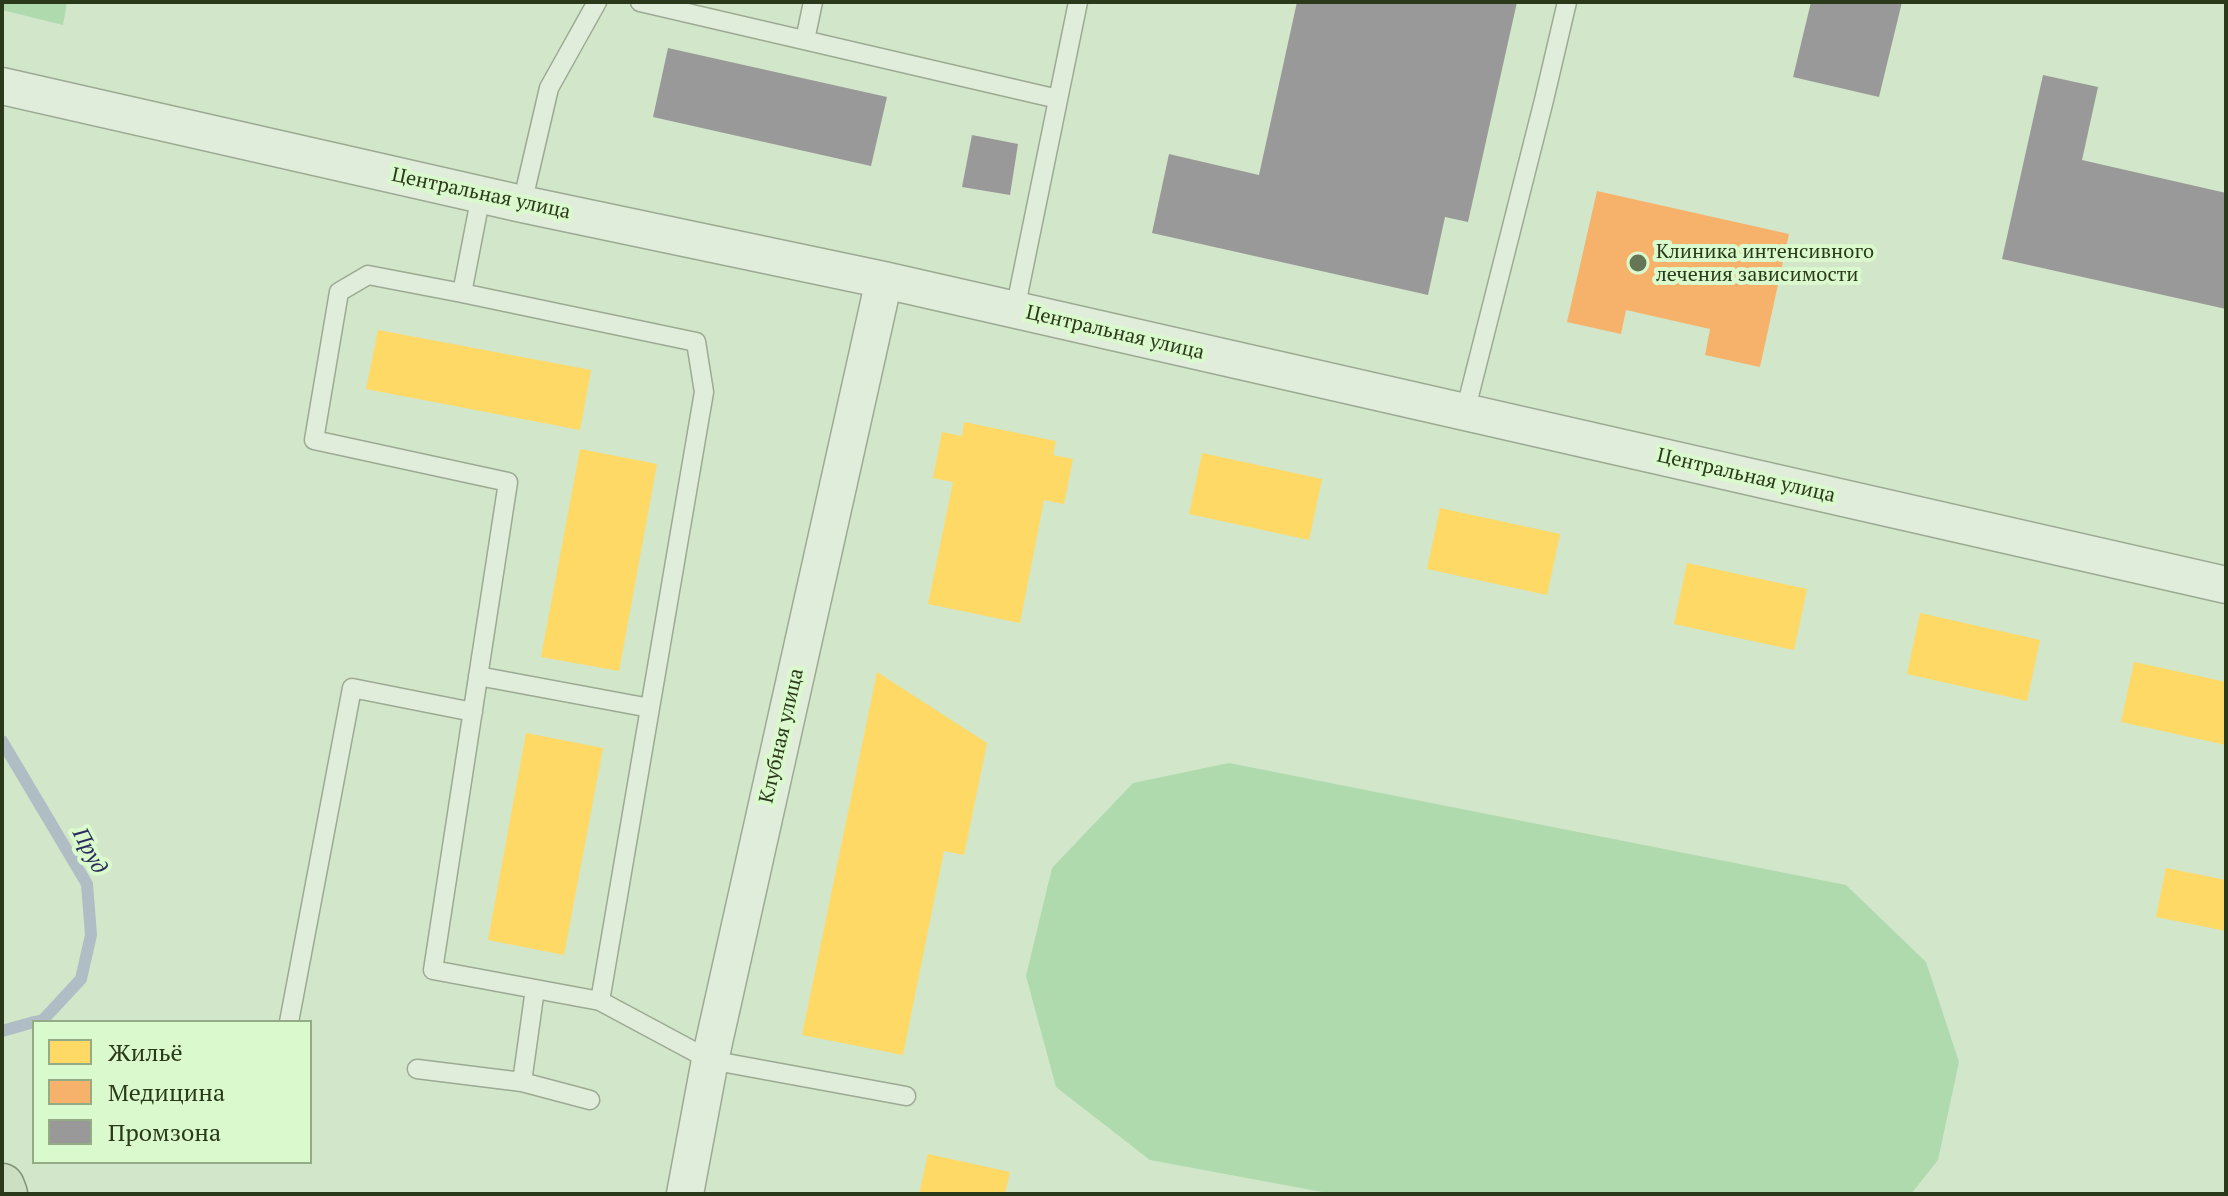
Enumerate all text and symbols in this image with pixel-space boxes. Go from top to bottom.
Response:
street label: Центральная улица [389,163,573,225]
place label: Клиника интенсивного лечения зависимости [1656,240,1874,287]
marker: Клиника интенсивного лечения зависимости [1627,252,1649,274]
street label: Центральная улица [1024,301,1206,365]
street label: Центральная улица [1655,444,1837,508]
street label: Клубная улица [755,666,809,806]
water label: Пруд [66,824,112,878]
legend [32,1020,312,1164]
text: Жильё [108,1036,182,1068]
text: Медицина [108,1076,225,1108]
text: Промзона [108,1116,221,1148]

